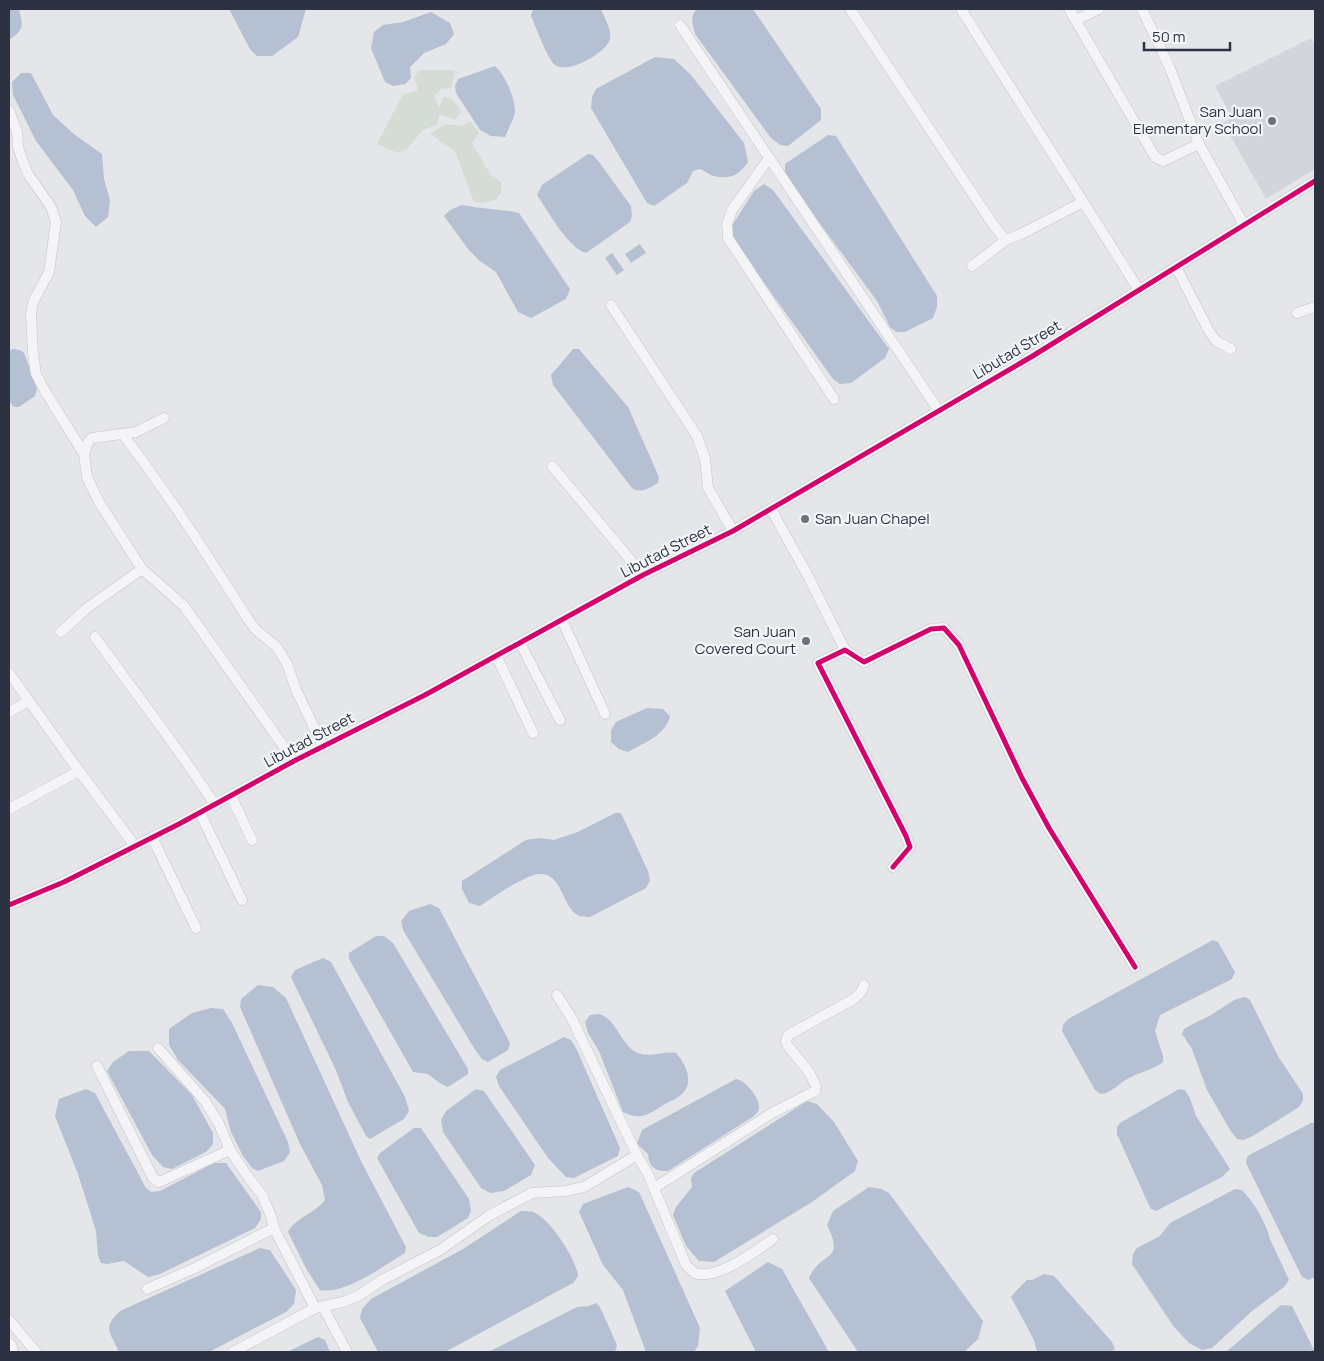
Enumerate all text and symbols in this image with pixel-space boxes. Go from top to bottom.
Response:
scale bar [1144,20,1230,52]
text: 50 m [1152,26,1186,47]
place label: San Juan Elementary School [1133,101,1262,139]
marker: San Juan Elementary School [1266,115,1278,127]
street label: Libutad Street [969,315,1065,384]
place label: San Juan Chapel [815,508,930,529]
marker: San Juan Chapel [799,513,811,525]
street label: Libutad Street [617,519,715,582]
place label: San Juan Covered Court [695,621,796,659]
marker: San Juan Covered Court [800,635,812,647]
street label: Libutad Street [260,707,358,772]

